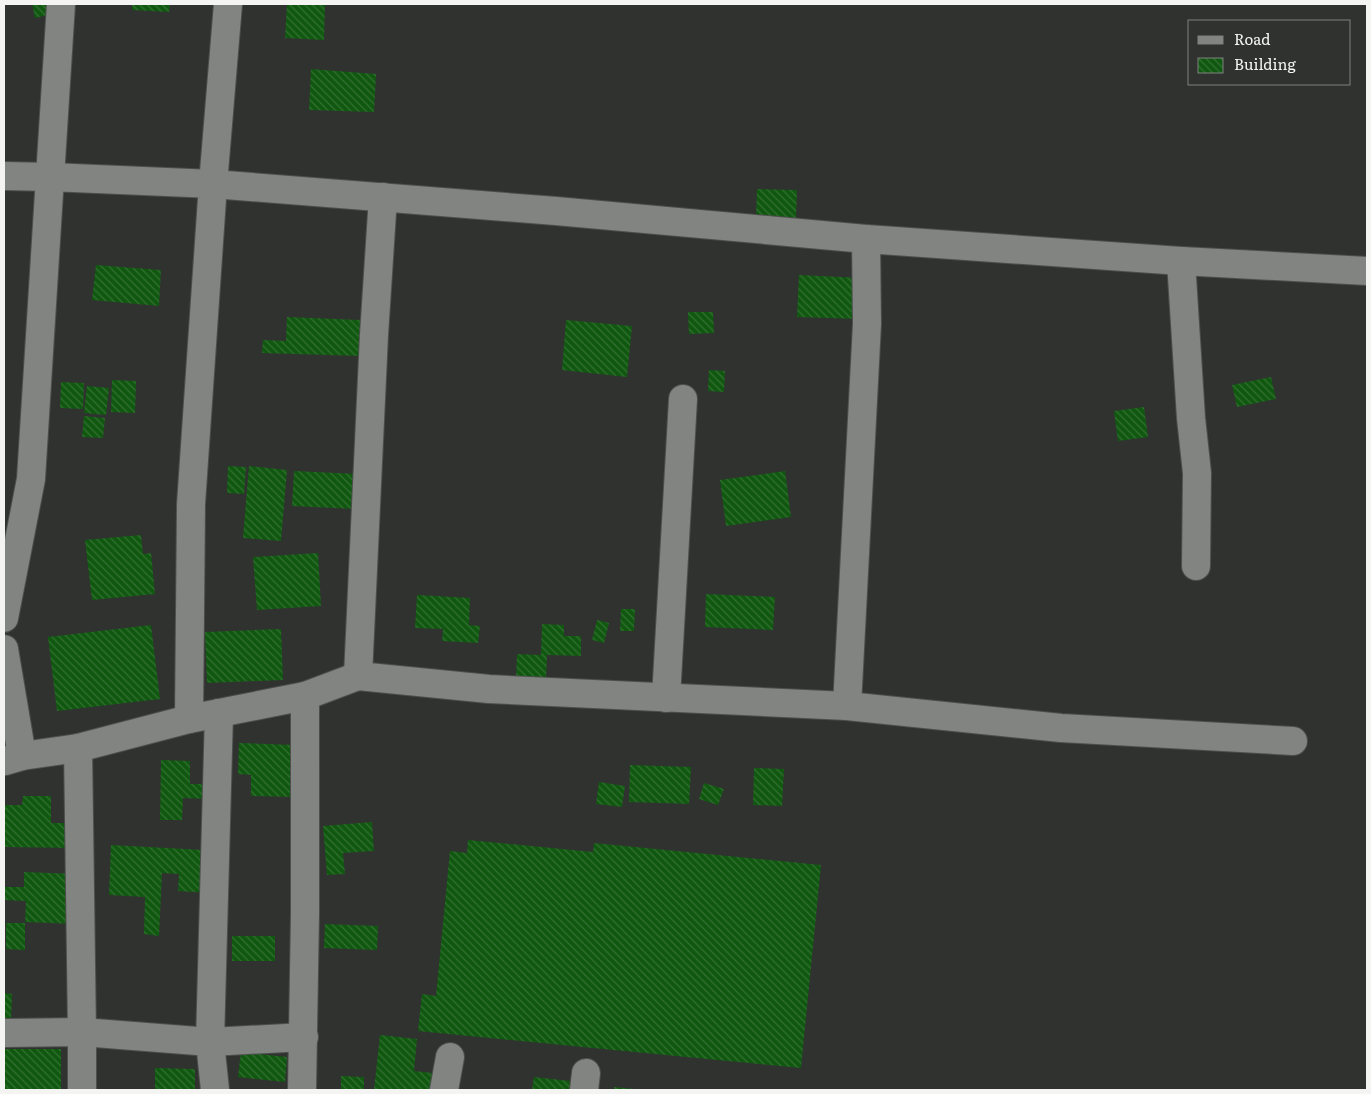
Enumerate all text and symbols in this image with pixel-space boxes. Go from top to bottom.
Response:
legend [1188,20,1351,85]
text: Road [1234,27,1270,50]
text: Building [1234,52,1296,75]

